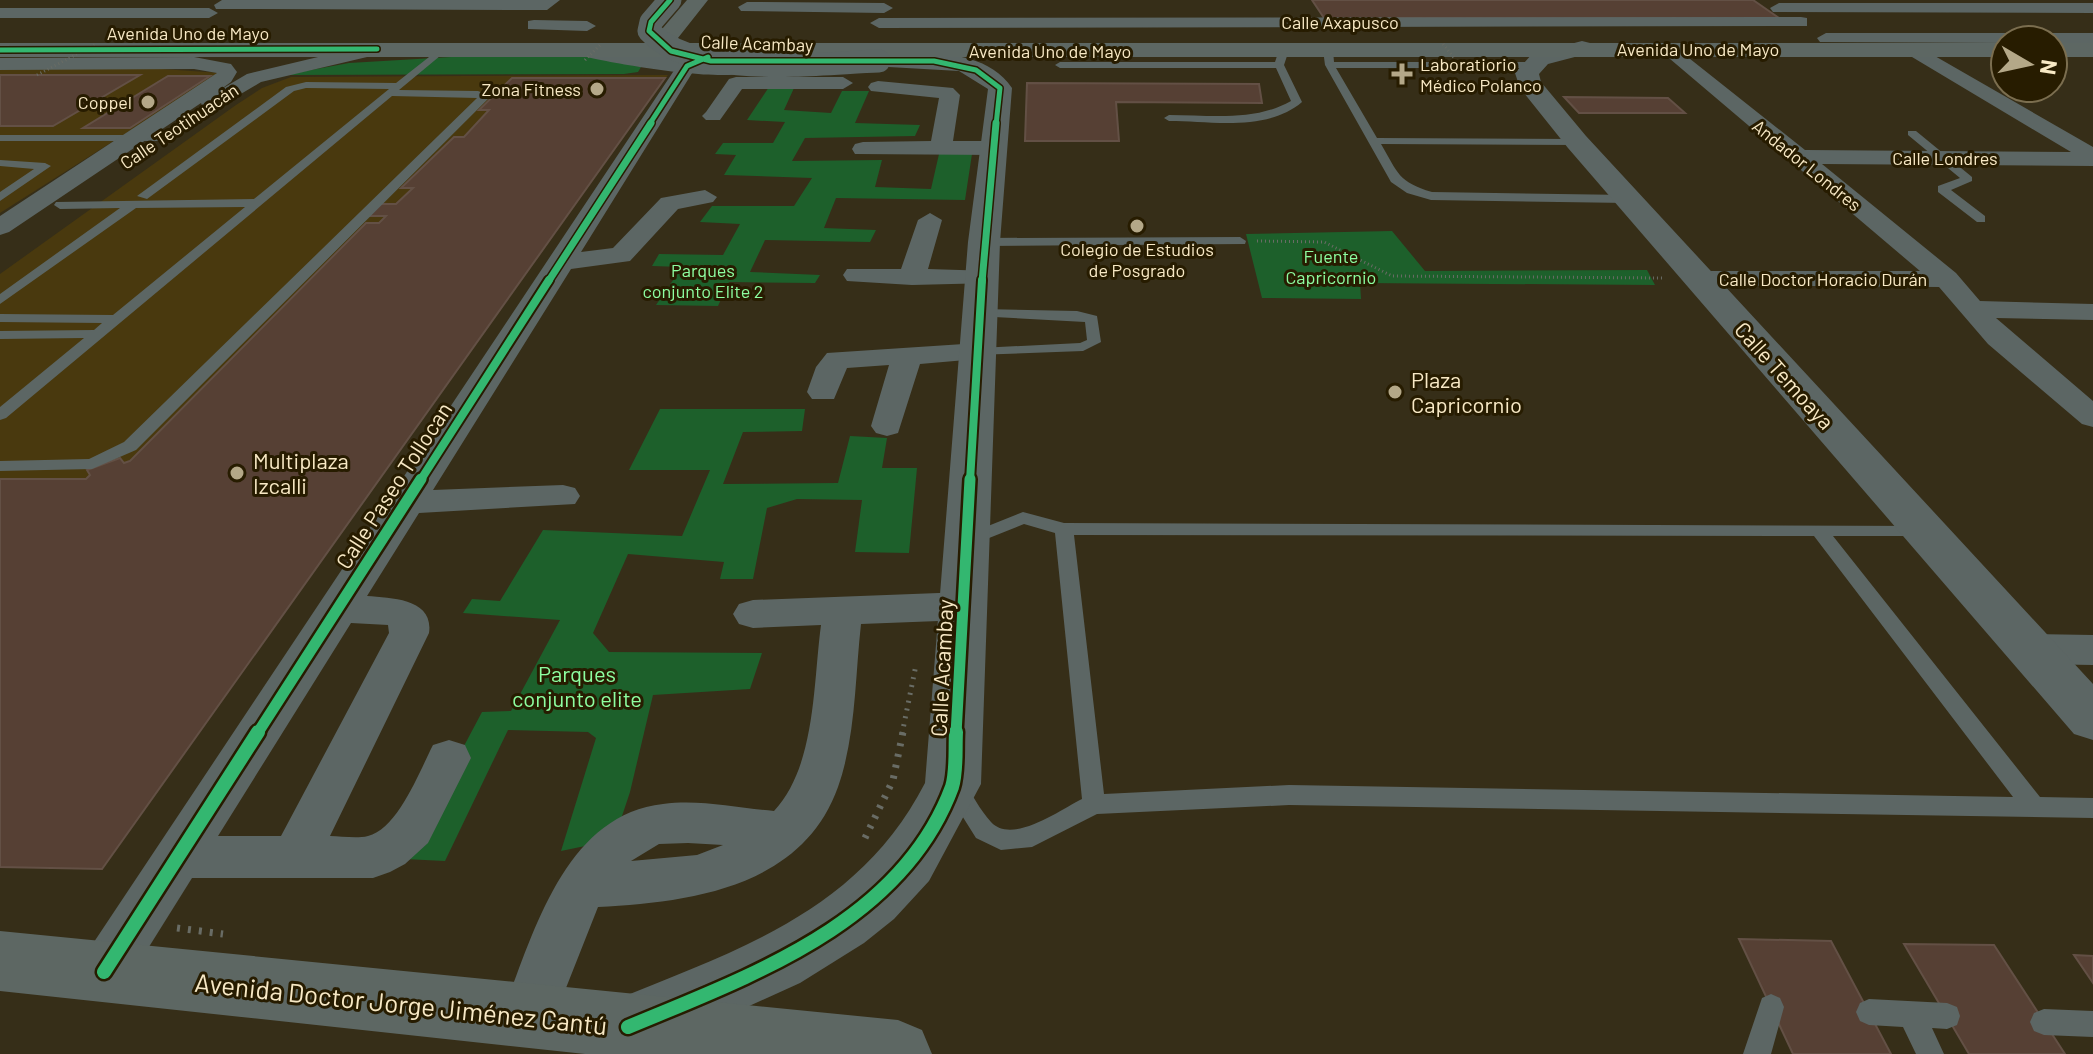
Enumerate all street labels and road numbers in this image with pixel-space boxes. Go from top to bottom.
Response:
street label: Calle Axapusco [1281,11,1399,33]
street label: Avenida Uno de Mayo [107,22,269,44]
street label: Calle Acambay [700,30,814,56]
street label: Avenida Uno de Mayo [1617,38,1779,60]
street label: Avenida Uno de Mayo [969,40,1131,62]
street label: Calle Teotihuacán [116,78,242,174]
street label: Andador Londres [1748,115,1866,215]
street label: Calle Londres [1892,147,1998,169]
street label: Calle Doctor Horacio Durán [1719,268,1927,290]
street label: Calle Temoaya [1730,316,1840,434]
street label: Calle Paseo Tollocan [329,397,457,573]
street label: Calle Acambay [924,598,958,738]
street label: Avenida Doctor Jorge Jiménez Cantú [193,966,609,1040]

